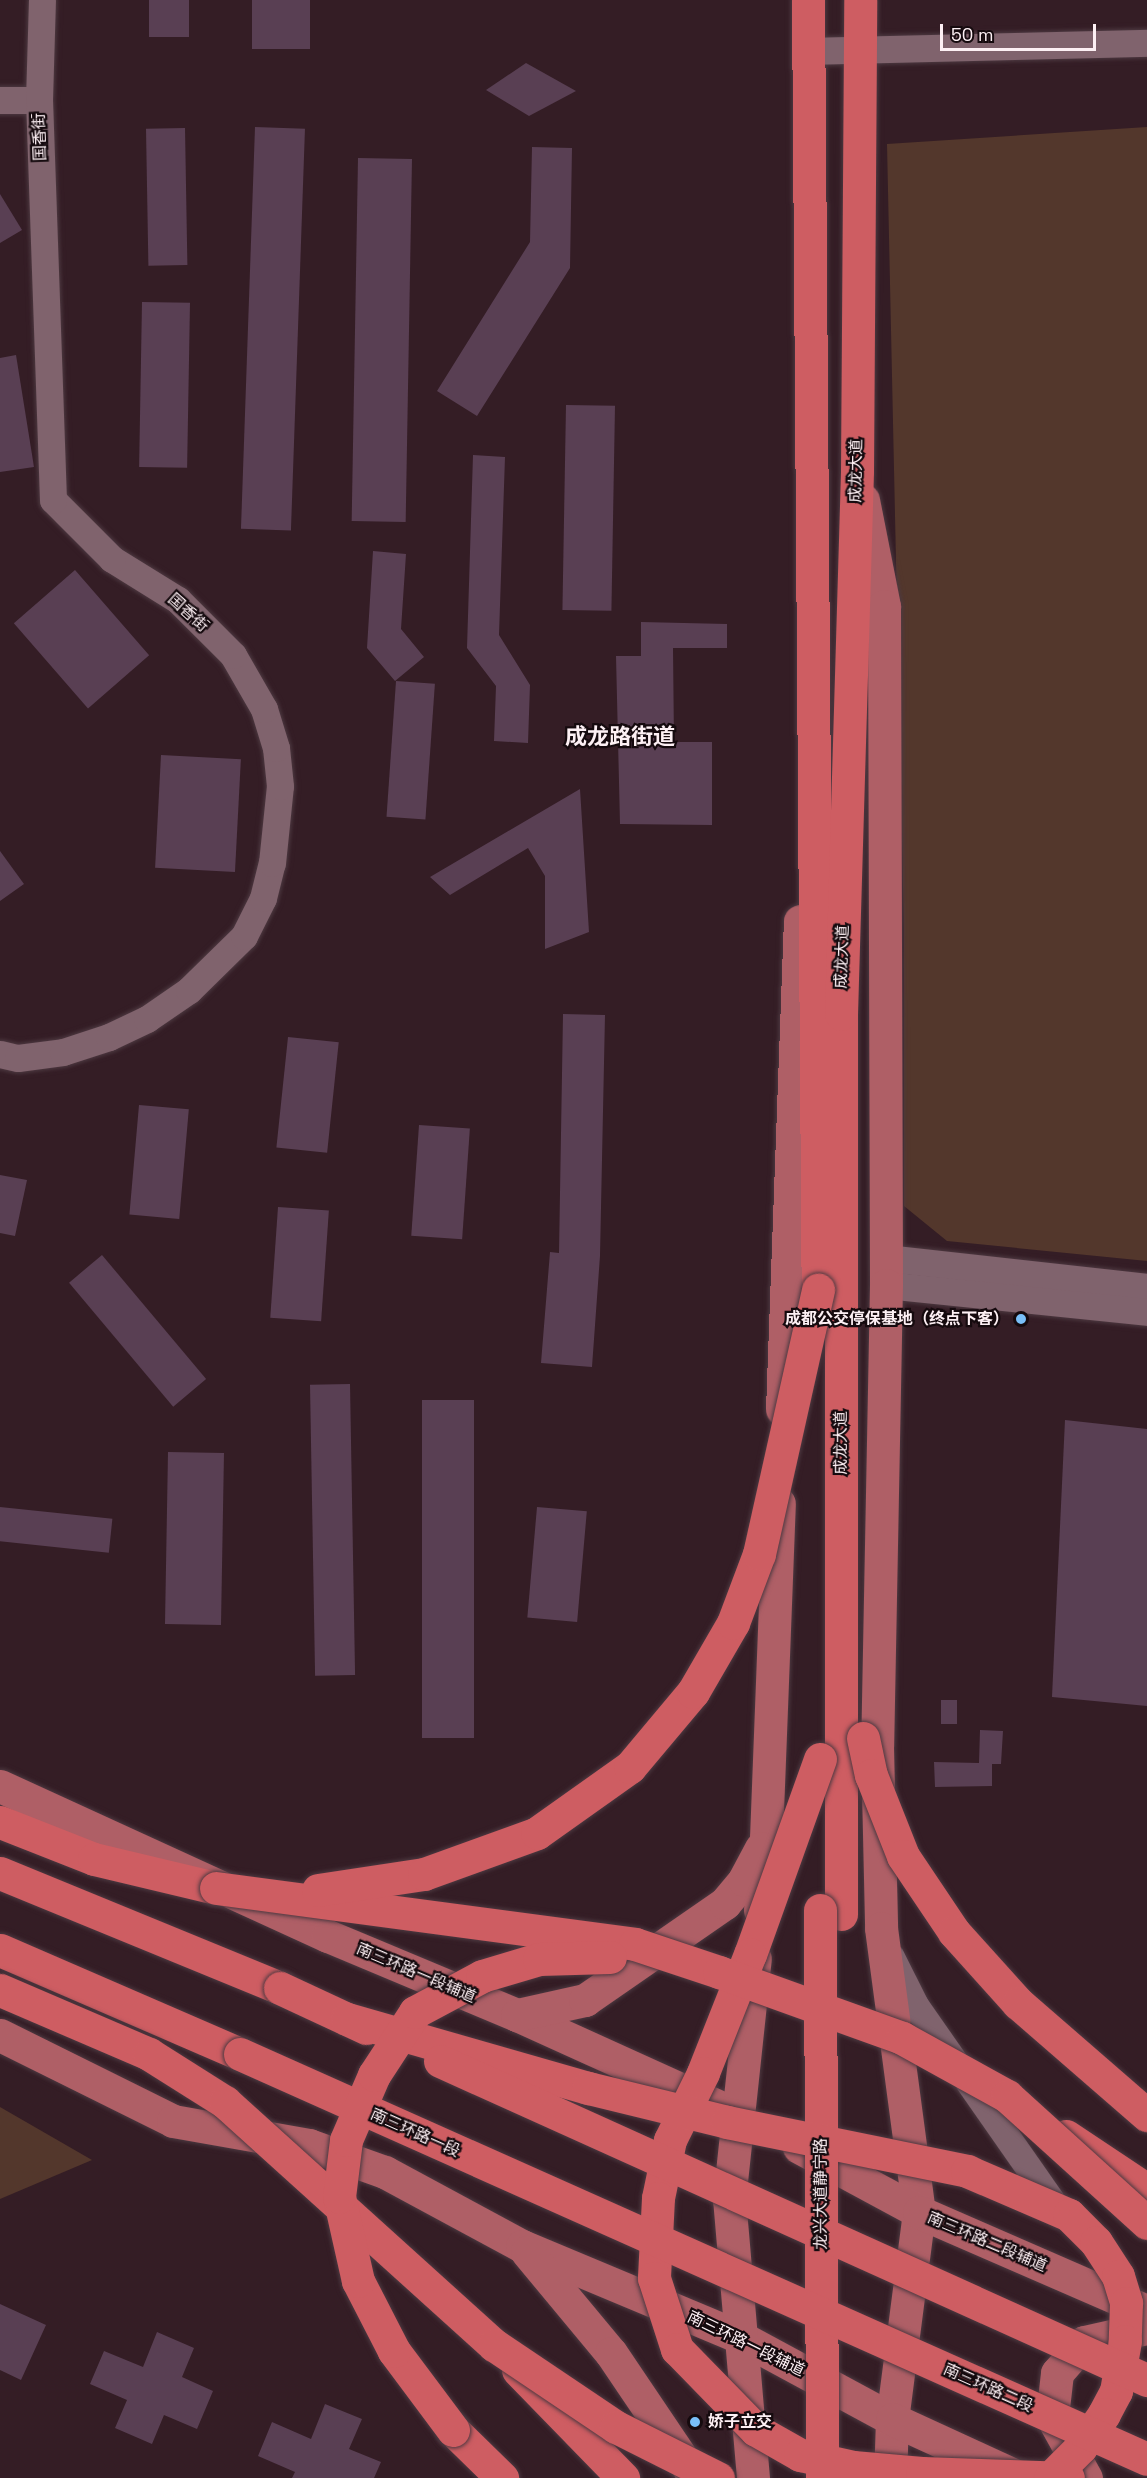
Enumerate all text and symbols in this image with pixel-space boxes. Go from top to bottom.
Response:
scale bar [943,12,1099,50]
text: 50 m [951,23,993,46]
street label: 国香街 [30,113,50,161]
street label: 成龙大道 [846,439,866,503]
street label: 国香街 [164,590,212,636]
district label: 成龙路街道 [565,724,675,750]
street label: 成龙大道 [831,925,853,989]
place label: 成都公交停保基地（终点下客） [785,1309,1009,1329]
marker: 成都公交停保基地（终点下客） [1014,1312,1028,1326]
street label: 成龙大道 [831,1411,851,1475]
street label: 南三环路一段辅道 [353,1939,479,2007]
street label: 南三环路一段 [367,2105,463,2161]
street label: 龙兴大道静宁路 [811,2138,831,2250]
street label: 南三环路二段辅道 [924,2208,1050,2276]
street label: 南三环路一段辅道 [684,2307,808,2381]
street label: 南三环路二段 [940,2360,1036,2416]
place label: 娇子立交 [708,2412,772,2432]
marker: 娇子立交 [686,2413,704,2431]

